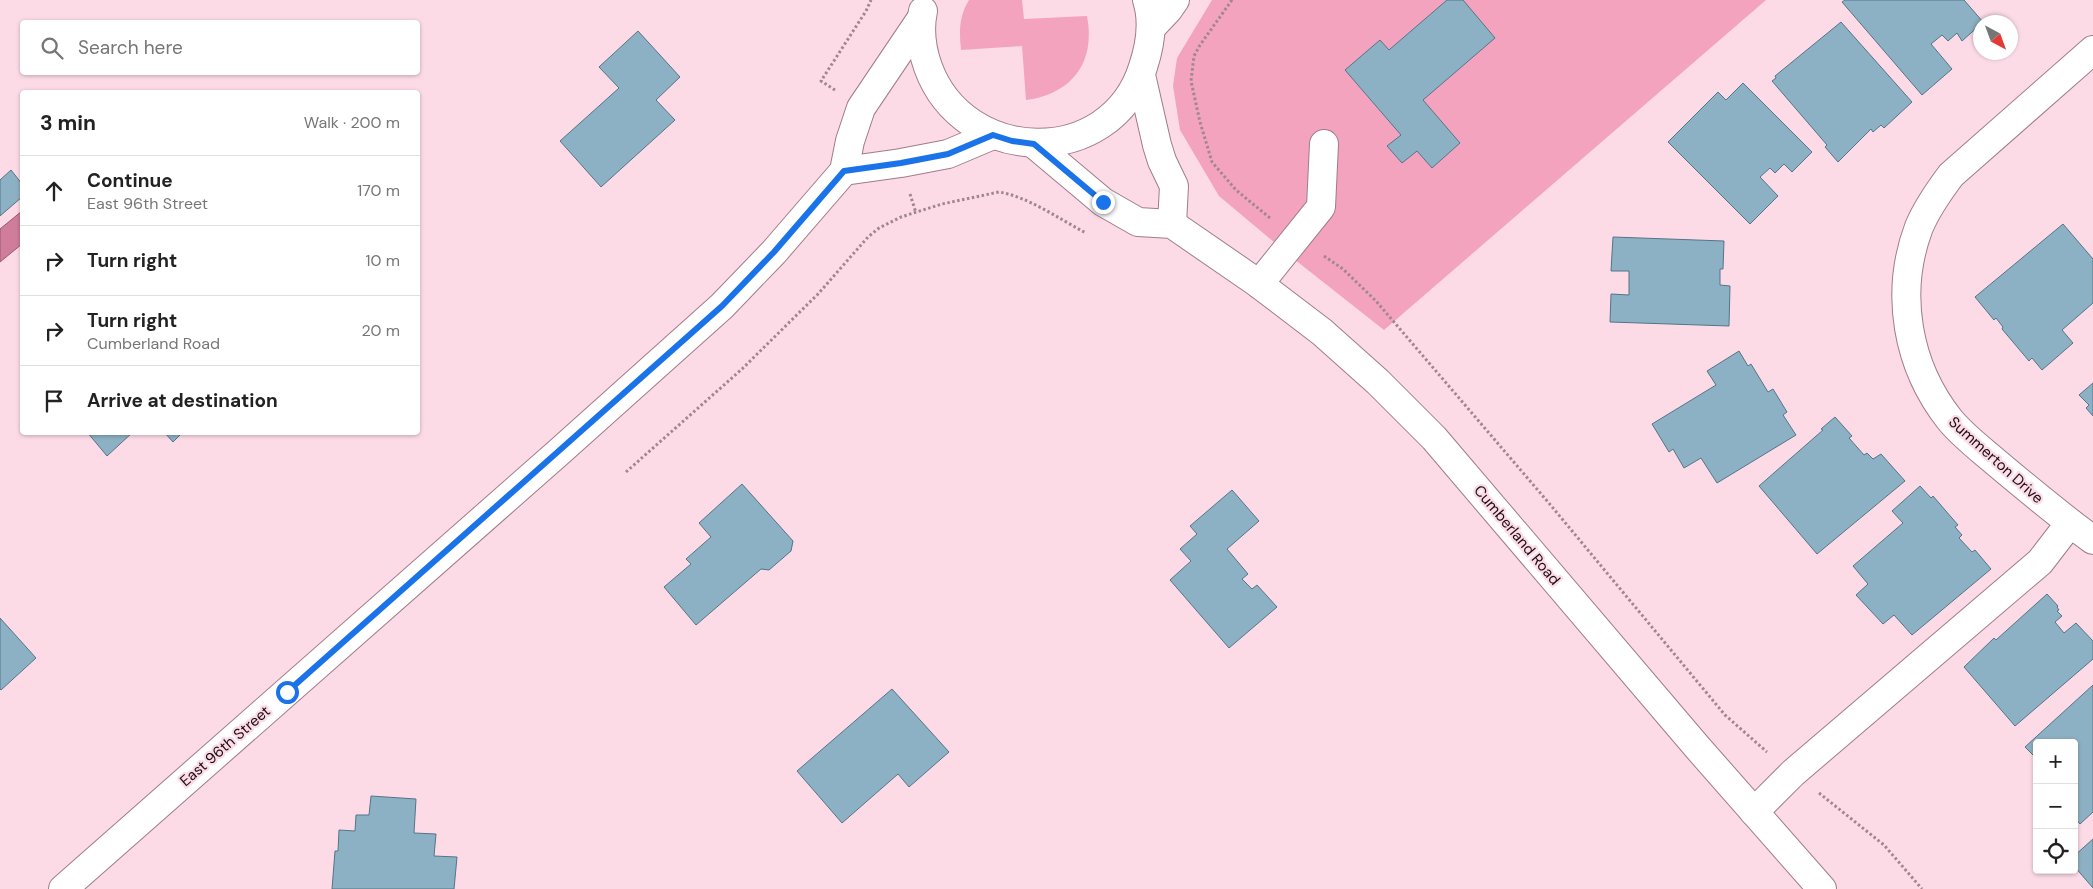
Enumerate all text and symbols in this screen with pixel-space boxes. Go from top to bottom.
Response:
north arrow [1973,15,2018,60]
search box [20,20,420,75]
icon: search [38,34,66,62]
text: Search here [78,35,183,60]
text: 3 min [40,109,96,137]
text: Walk · 200 m [304,112,400,133]
text: Continue [87,168,173,193]
icon: ahead [40,177,68,205]
text: 170 m [357,180,400,201]
route end [1092,191,1115,214]
text: East 96th Street [87,193,208,214]
icon: right [40,247,68,275]
text: Turn right [87,248,177,273]
text: 10 m [366,250,400,271]
text: Turn right [87,308,177,333]
icon: right [40,317,68,345]
text: 20 m [361,320,400,341]
text: Cumberland Road [87,333,220,354]
icon: arrive [40,387,68,415]
text: Arrive at destination [87,388,278,413]
street label: Summerton Drive [1944,412,2048,508]
street label: Cumberland Road [1469,481,1565,589]
route start [276,681,299,704]
street label: East 96th Street [176,701,274,791]
map controls [2033,739,2078,874]
button: + [2033,739,2078,784]
button: − [2033,784,2078,829]
button: locate [2033,829,2078,874]

